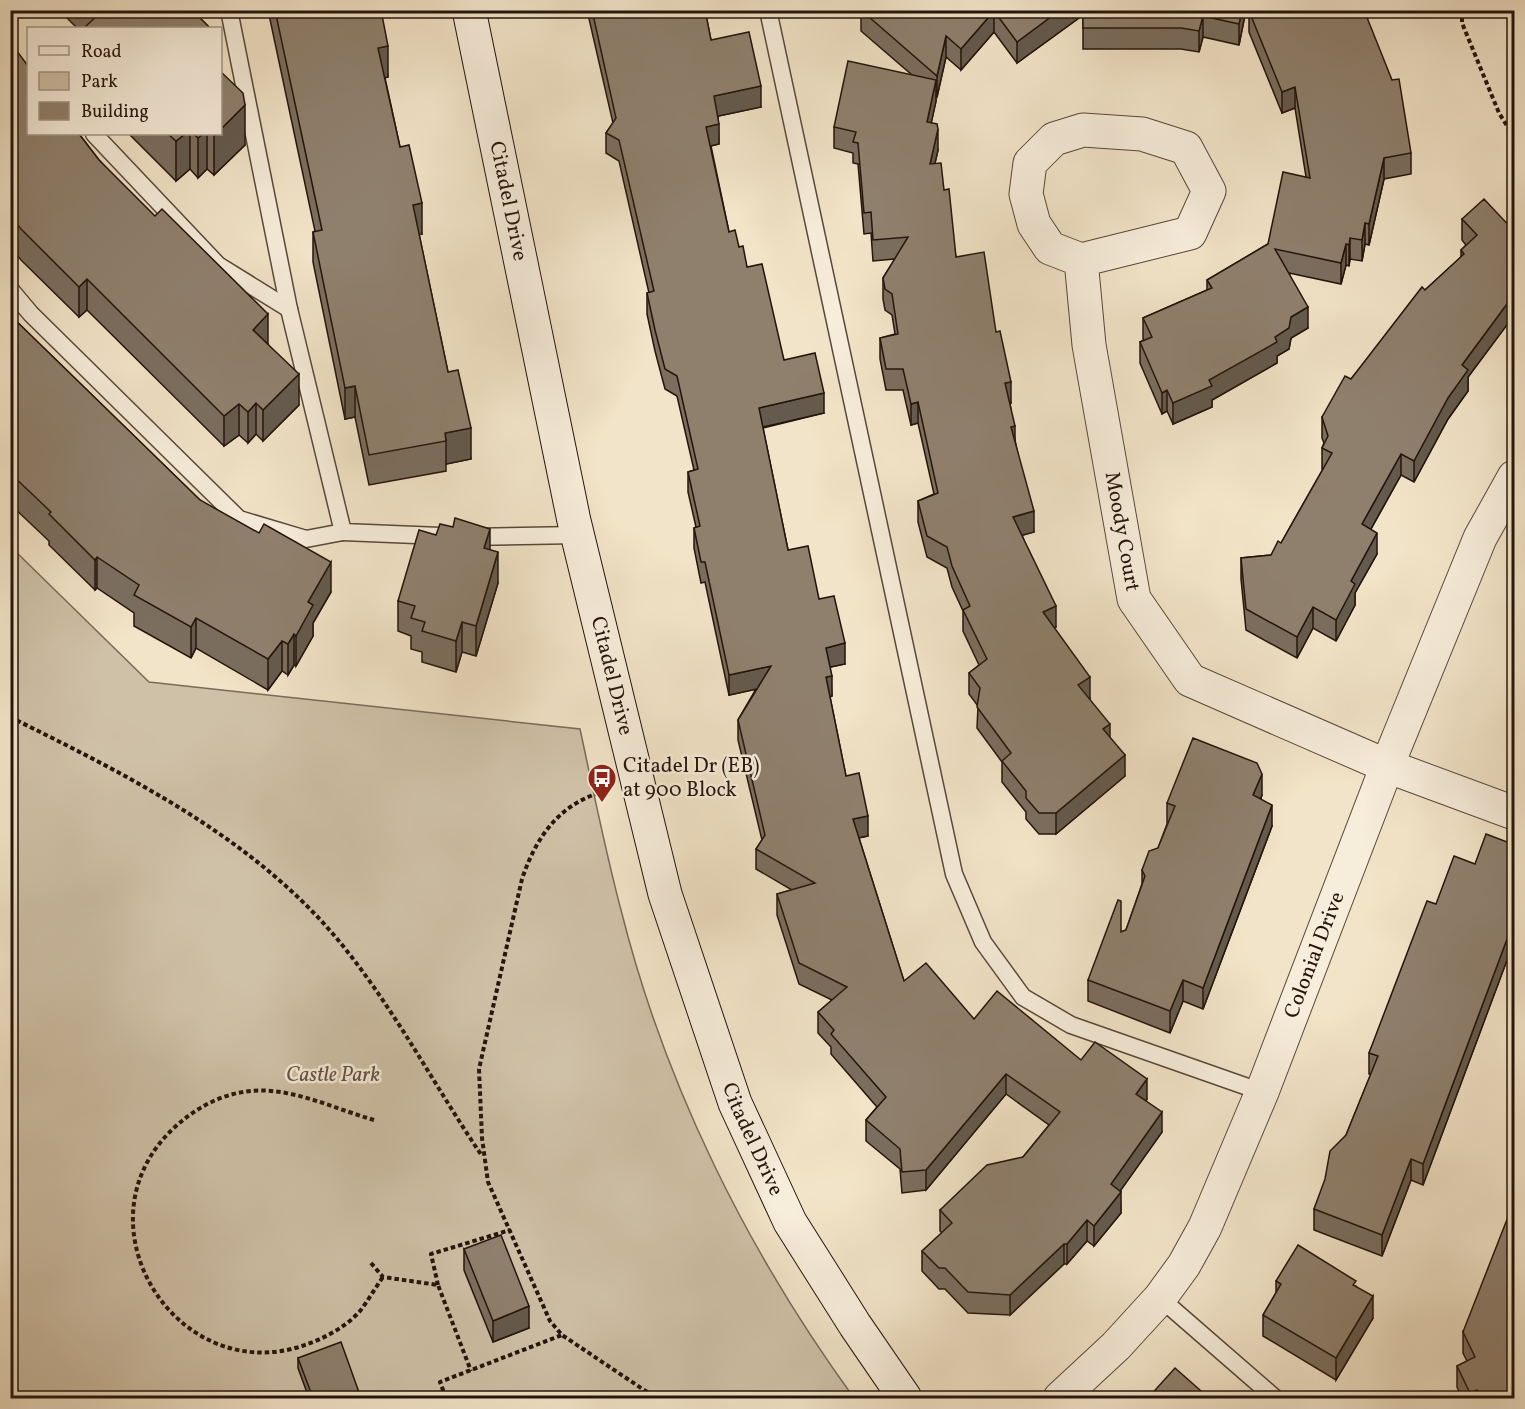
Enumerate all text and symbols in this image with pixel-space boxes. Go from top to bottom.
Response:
legend [27,27,222,135]
text: Road [81,40,122,65]
text: Park [81,70,118,95]
text: Building [81,100,149,125]
street label: Citadel Drive [482,139,535,263]
street label: Moody Court [1097,469,1147,594]
street label: Citadel Drive [583,613,640,738]
place label: Citadel Dr (EB) at 900 Block [623,752,759,805]
bus stop icon: Citadel Dr (EB) at 900 Block [586,762,618,804]
street label: Colonial Drive [1277,888,1352,1022]
park label: Castle Park [286,1061,380,1090]
street label: Citadel Drive [715,1079,790,1201]

